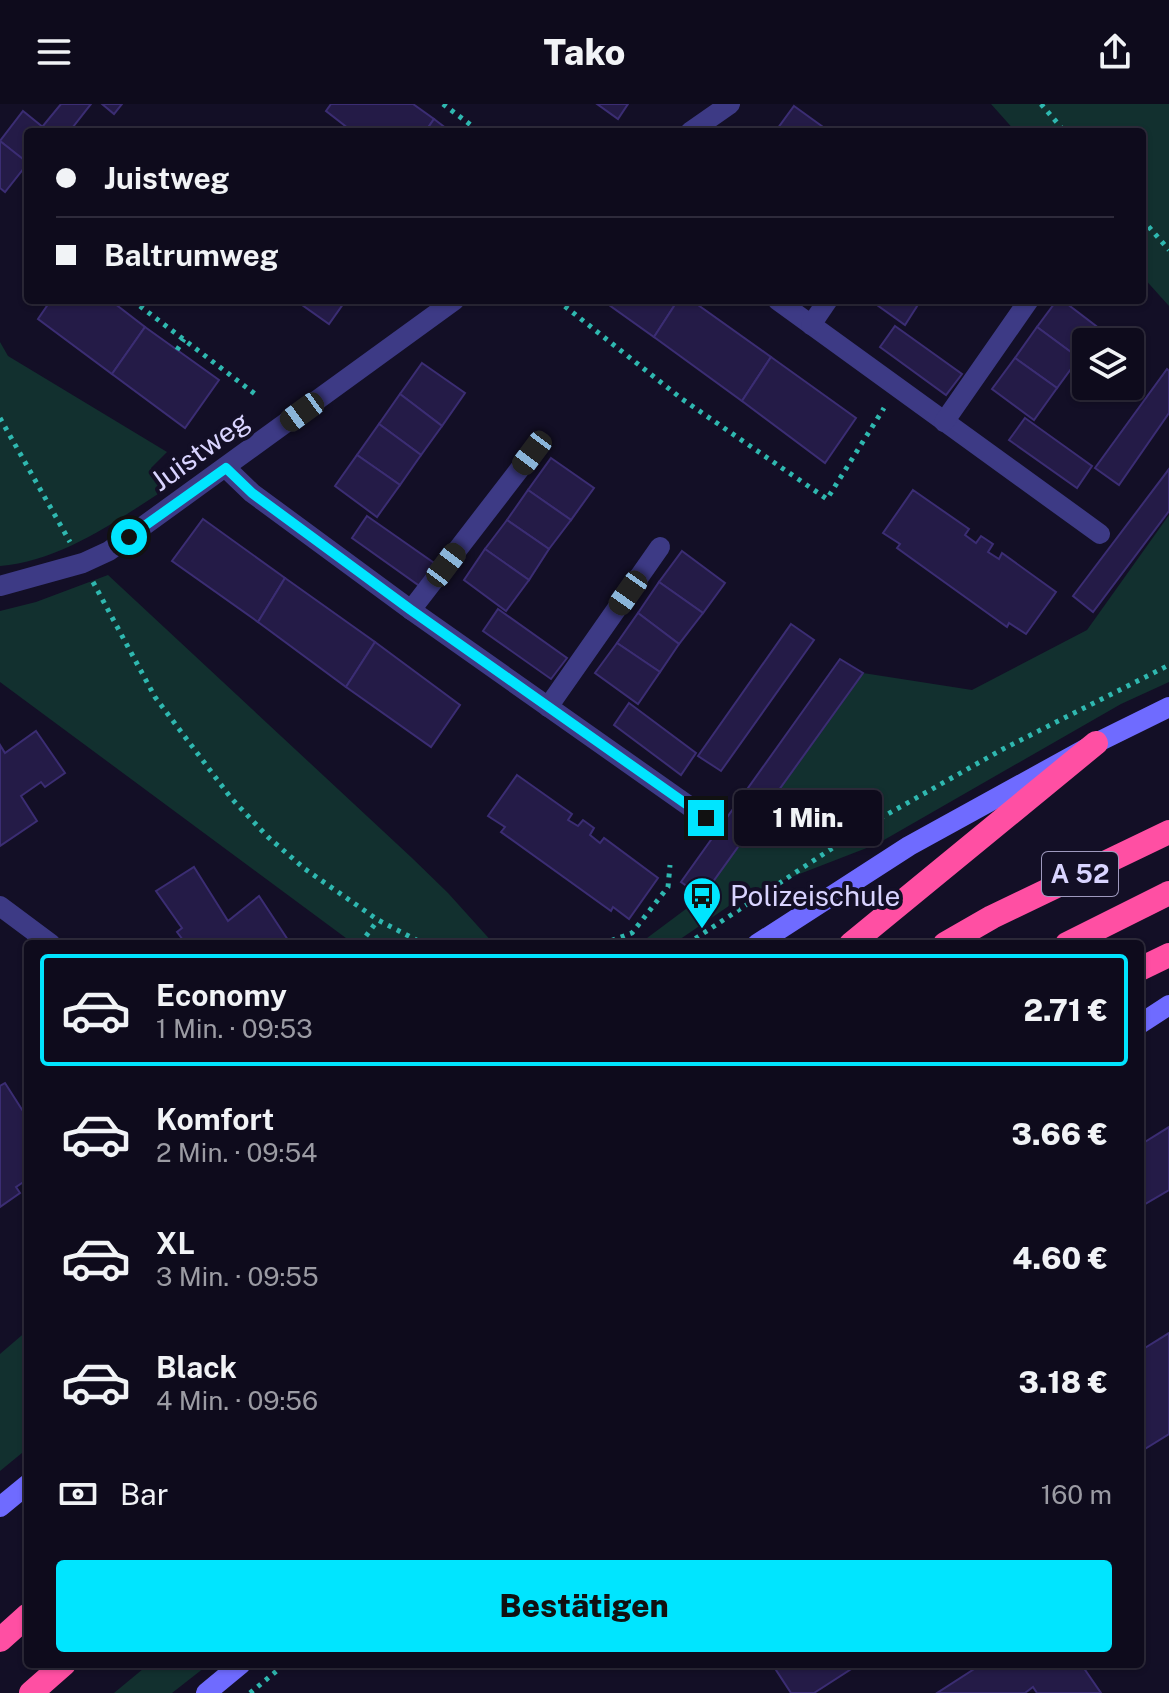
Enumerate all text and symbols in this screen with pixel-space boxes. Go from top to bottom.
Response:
icon: menu [32,30,76,74]
icon: share [1093,30,1137,74]
text: Tako [544,31,625,73]
text: Juistweg [104,160,229,196]
text: Baltrumweg [104,237,279,273]
map controls [1072,328,1144,400]
button: layers [1072,328,1144,400]
car [276,388,328,436]
street label: Juistweg [144,404,255,497]
car [508,427,556,479]
route start [111,519,147,555]
car [422,539,470,591]
car [604,566,652,620]
callout: 1 Min. [734,790,882,846]
route end [688,800,724,836]
text: 1 Min. [772,802,844,833]
road number: A 52 [1042,852,1118,896]
bus stop icon: Polizeischule [681,875,723,930]
place label: Polizeischule [730,879,900,912]
icon: car [60,974,132,1046]
text: Economy [156,977,287,1013]
text: 2.71 € [1023,992,1108,1028]
text: 1 Min. · 09:53 [156,1013,313,1044]
icon: car [60,1098,132,1170]
text: Komfort [156,1101,274,1137]
text: 3.66 € [1011,1116,1108,1152]
text: 2 Min. · 09:54 [156,1137,317,1168]
icon: car [60,1222,132,1294]
text: XL [156,1225,195,1261]
text: 4.60 € [1012,1240,1108,1276]
text: 3 Min. · 09:55 [156,1261,319,1292]
icon: car [60,1346,132,1418]
text: Black [156,1349,237,1385]
text: 3.18 € [1018,1364,1108,1400]
text: 4 Min. · 09:56 [156,1385,318,1416]
icon: cash [56,1472,100,1516]
text: Bar [120,1476,168,1512]
text: 160 m [1041,1479,1112,1510]
button: Bestätigen [56,1560,1112,1652]

